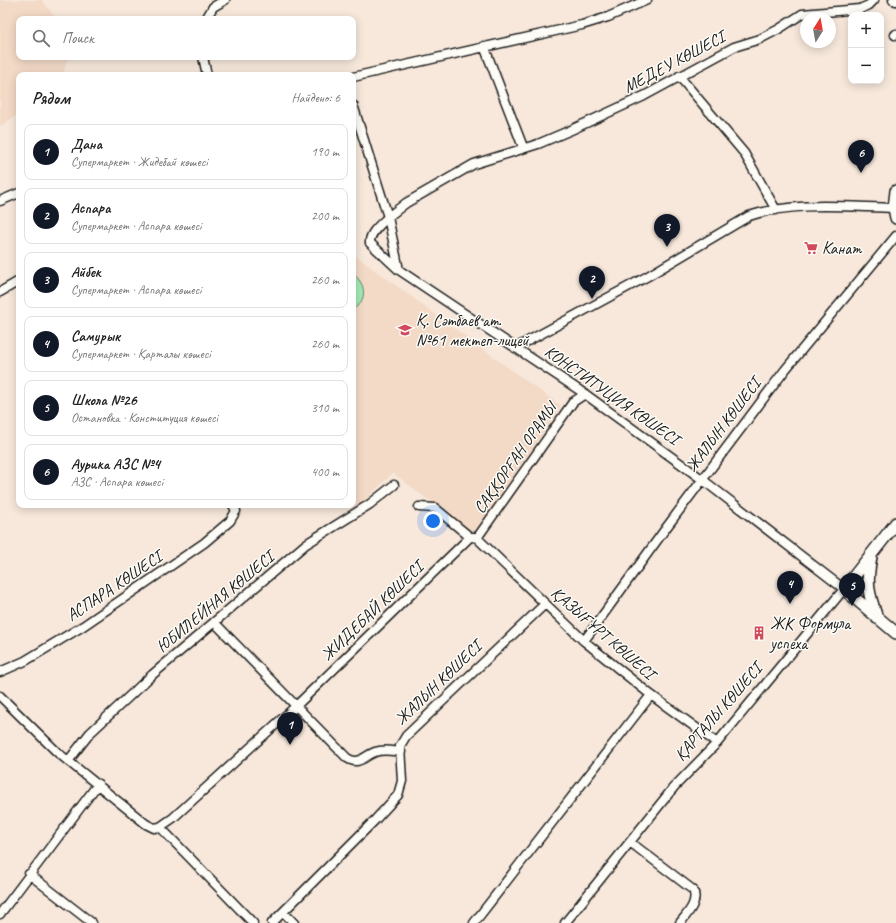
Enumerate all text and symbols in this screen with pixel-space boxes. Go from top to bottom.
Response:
north arrow [800,12,836,48]
map controls [848,12,884,84]
button: + [848,12,884,48]
search box [16,16,356,60]
street label: МЕДЕУ КӨШЕСІ [620,25,732,97]
icon: search [30,27,52,49]
text: Поиск [62,29,94,48]
button: − [848,48,884,84]
text: Рядом [32,88,70,109]
text: Найдено: 6 [292,90,340,106]
text: Дана [71,135,102,154]
pin: 6 [848,140,874,173]
text: 1 [43,144,49,160]
text: 190 m [311,144,339,160]
text: Супермаркет · Жидебай көшесі [71,154,208,170]
text: Аспара [71,199,111,218]
text: 2 [43,208,49,224]
text: 200 m [311,208,339,224]
pin: 3 [654,214,680,247]
text: Супермаркет · Аспара көшесі [71,218,202,234]
place label: Канат [822,238,863,259]
supermarket icon: Канат [803,240,819,256]
text: Айбек [71,263,101,282]
pin: 2 [579,266,605,299]
text: 3 [43,272,49,288]
text: 260 m [311,272,339,288]
text: Супермаркет · Аспара көшесі [71,282,202,298]
place label: Қ. Сәтбаев ат. №61 мектеп-лицей [416,310,530,351]
school or university icon: Қ. Сәтбаев ат. №61 мектеп-лицей [397,322,413,338]
text: Самурык [71,327,120,346]
text: 4 [43,336,49,352]
text: 260 m [311,336,339,352]
street label: КОНСТИТУЦИЯ КӨШЕСІ [541,341,687,452]
text: Супермаркет · Қарталы көшесі [71,346,211,362]
street label: ЖАЛЫН КӨШЕСІ [681,371,768,476]
text: Школа №26 [71,391,137,410]
street label: САҚҚОРҒАН ОРАМЫ [469,396,563,517]
text: 5 [43,400,49,416]
text: 310 m [311,400,339,416]
text: Остановка · Конституция көшесі [71,410,218,426]
text: Аурика АЗС №4 [71,455,160,474]
text: 6 [43,464,49,480]
text: 400 m [311,464,339,480]
text: АЗС · Аспара көшесі [71,474,163,490]
your location [423,511,443,531]
street label: АСПАРА КӨШЕСІ [62,544,169,626]
street label: ЮБИЛЕЙНАЯ КӨШЕСІ [152,544,281,657]
street label: ЖИДЕБАЙ КӨШЕСІ [317,554,430,665]
pin: 4 [777,571,803,604]
pin: 5 [839,573,865,606]
street label: ҚАЗЫҒҰРТ КӨШЕСІ [547,582,662,687]
place label: ЖК Формула успеха [769,613,852,654]
building icon: ЖК Формула успеха [751,625,767,641]
street label: ЖАЛЫН КӨШЕСІ [390,634,489,729]
street label: ҚАРТАЛЫ КӨШЕСІ [670,656,769,765]
pin: 1 [277,712,303,745]

